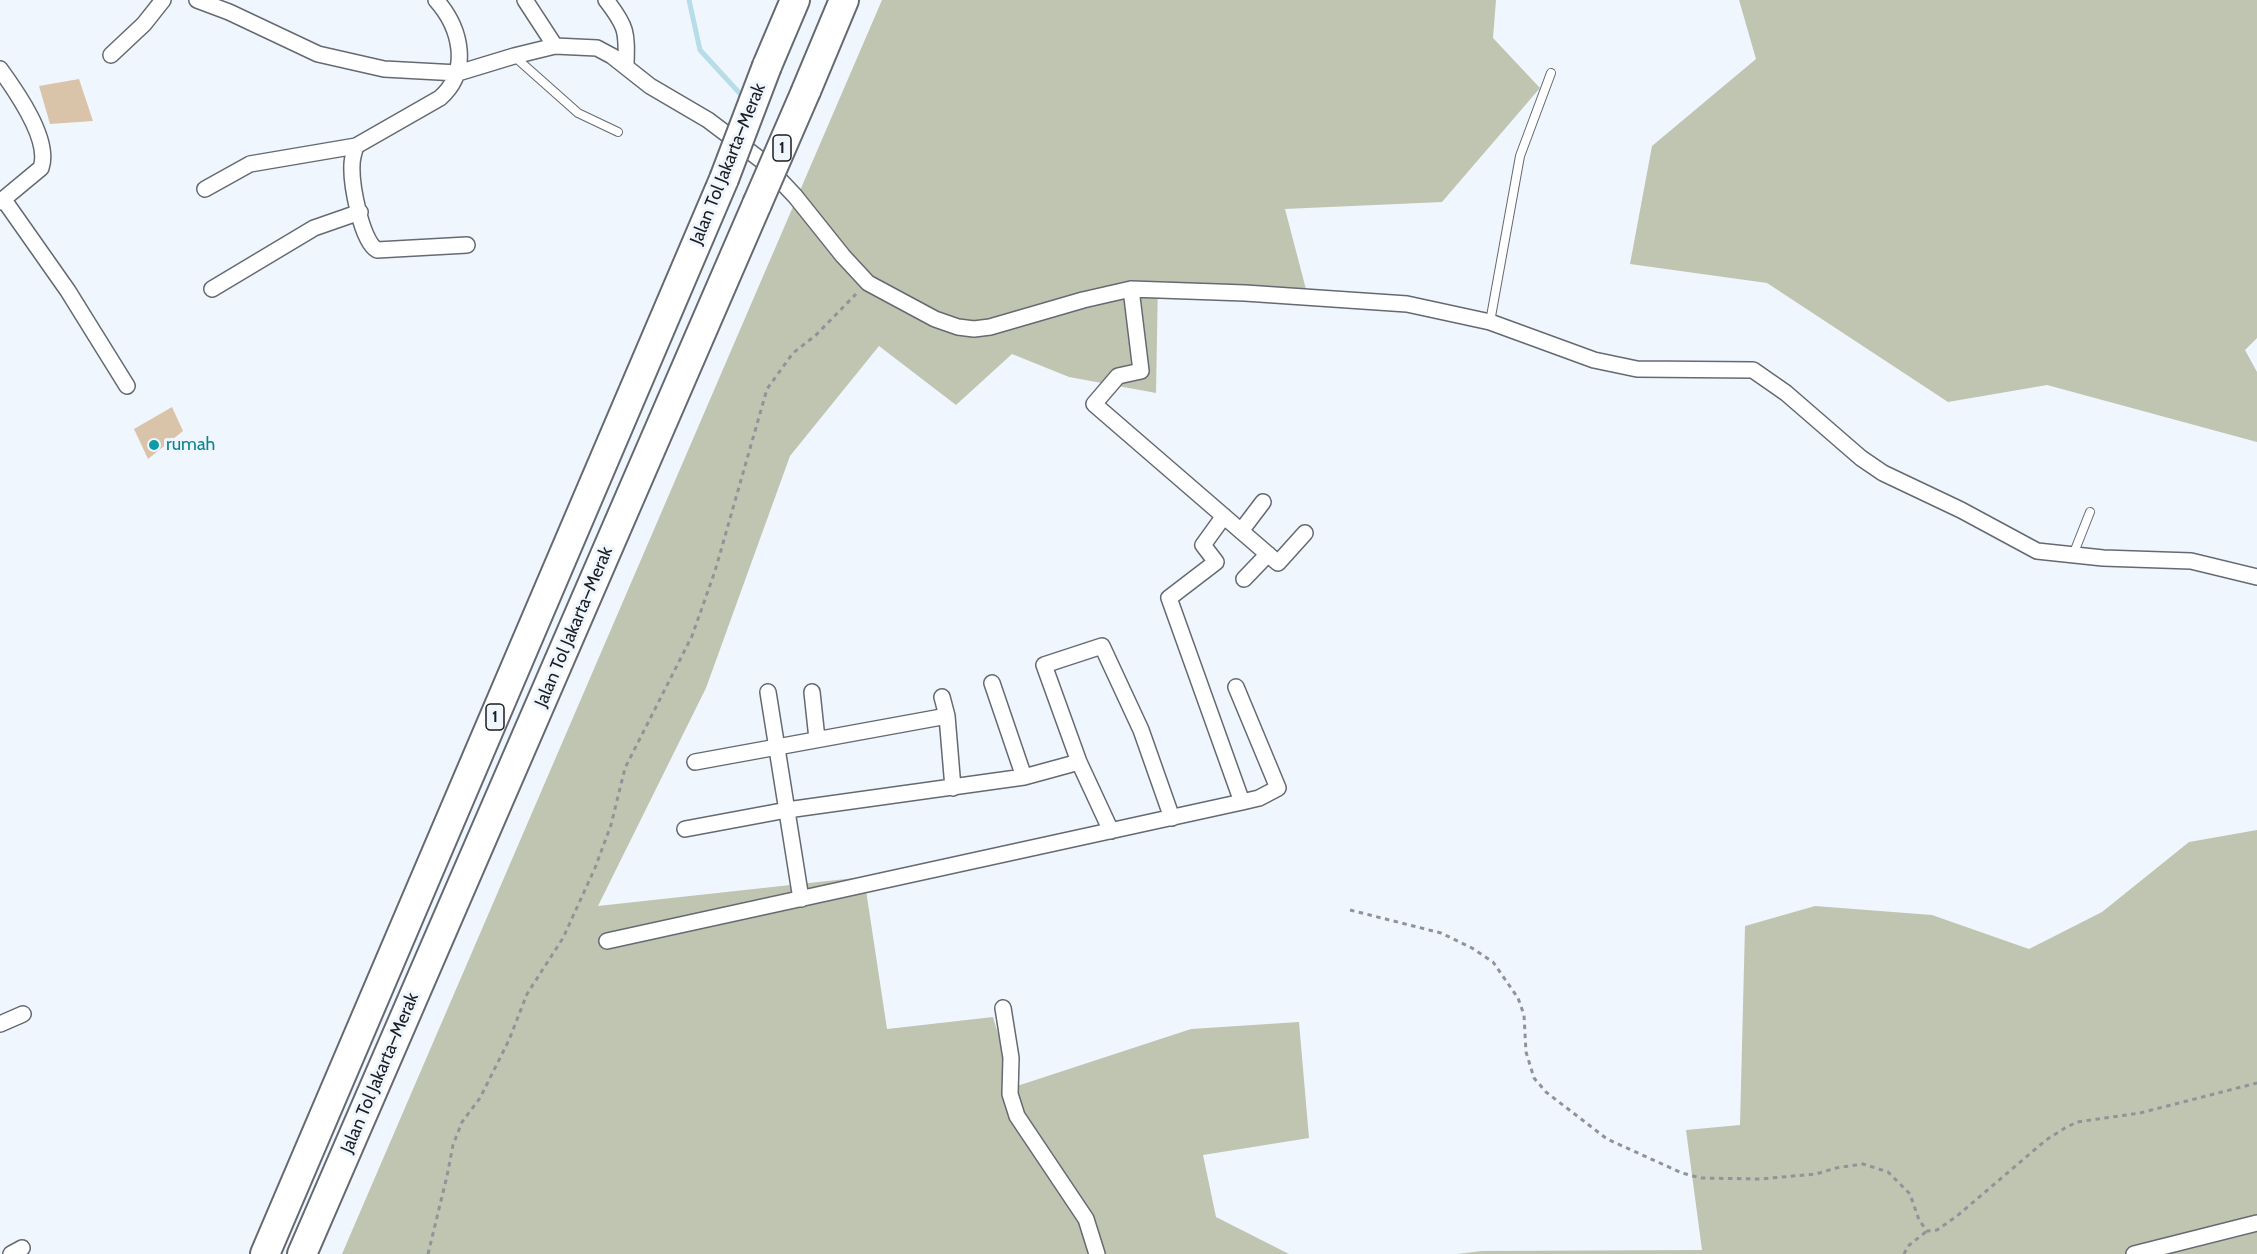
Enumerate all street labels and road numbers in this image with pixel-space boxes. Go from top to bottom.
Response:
street label: Jalan Tol Jakarta–Merak [686,80,770,248]
road number: 1 [773,135,791,161]
street label: Jalan Tol Jakarta–Merak [530,544,618,710]
road number: 1 [486,704,504,730]
street label: Jalan Tol Jakarta–Merak [336,990,424,1156]

